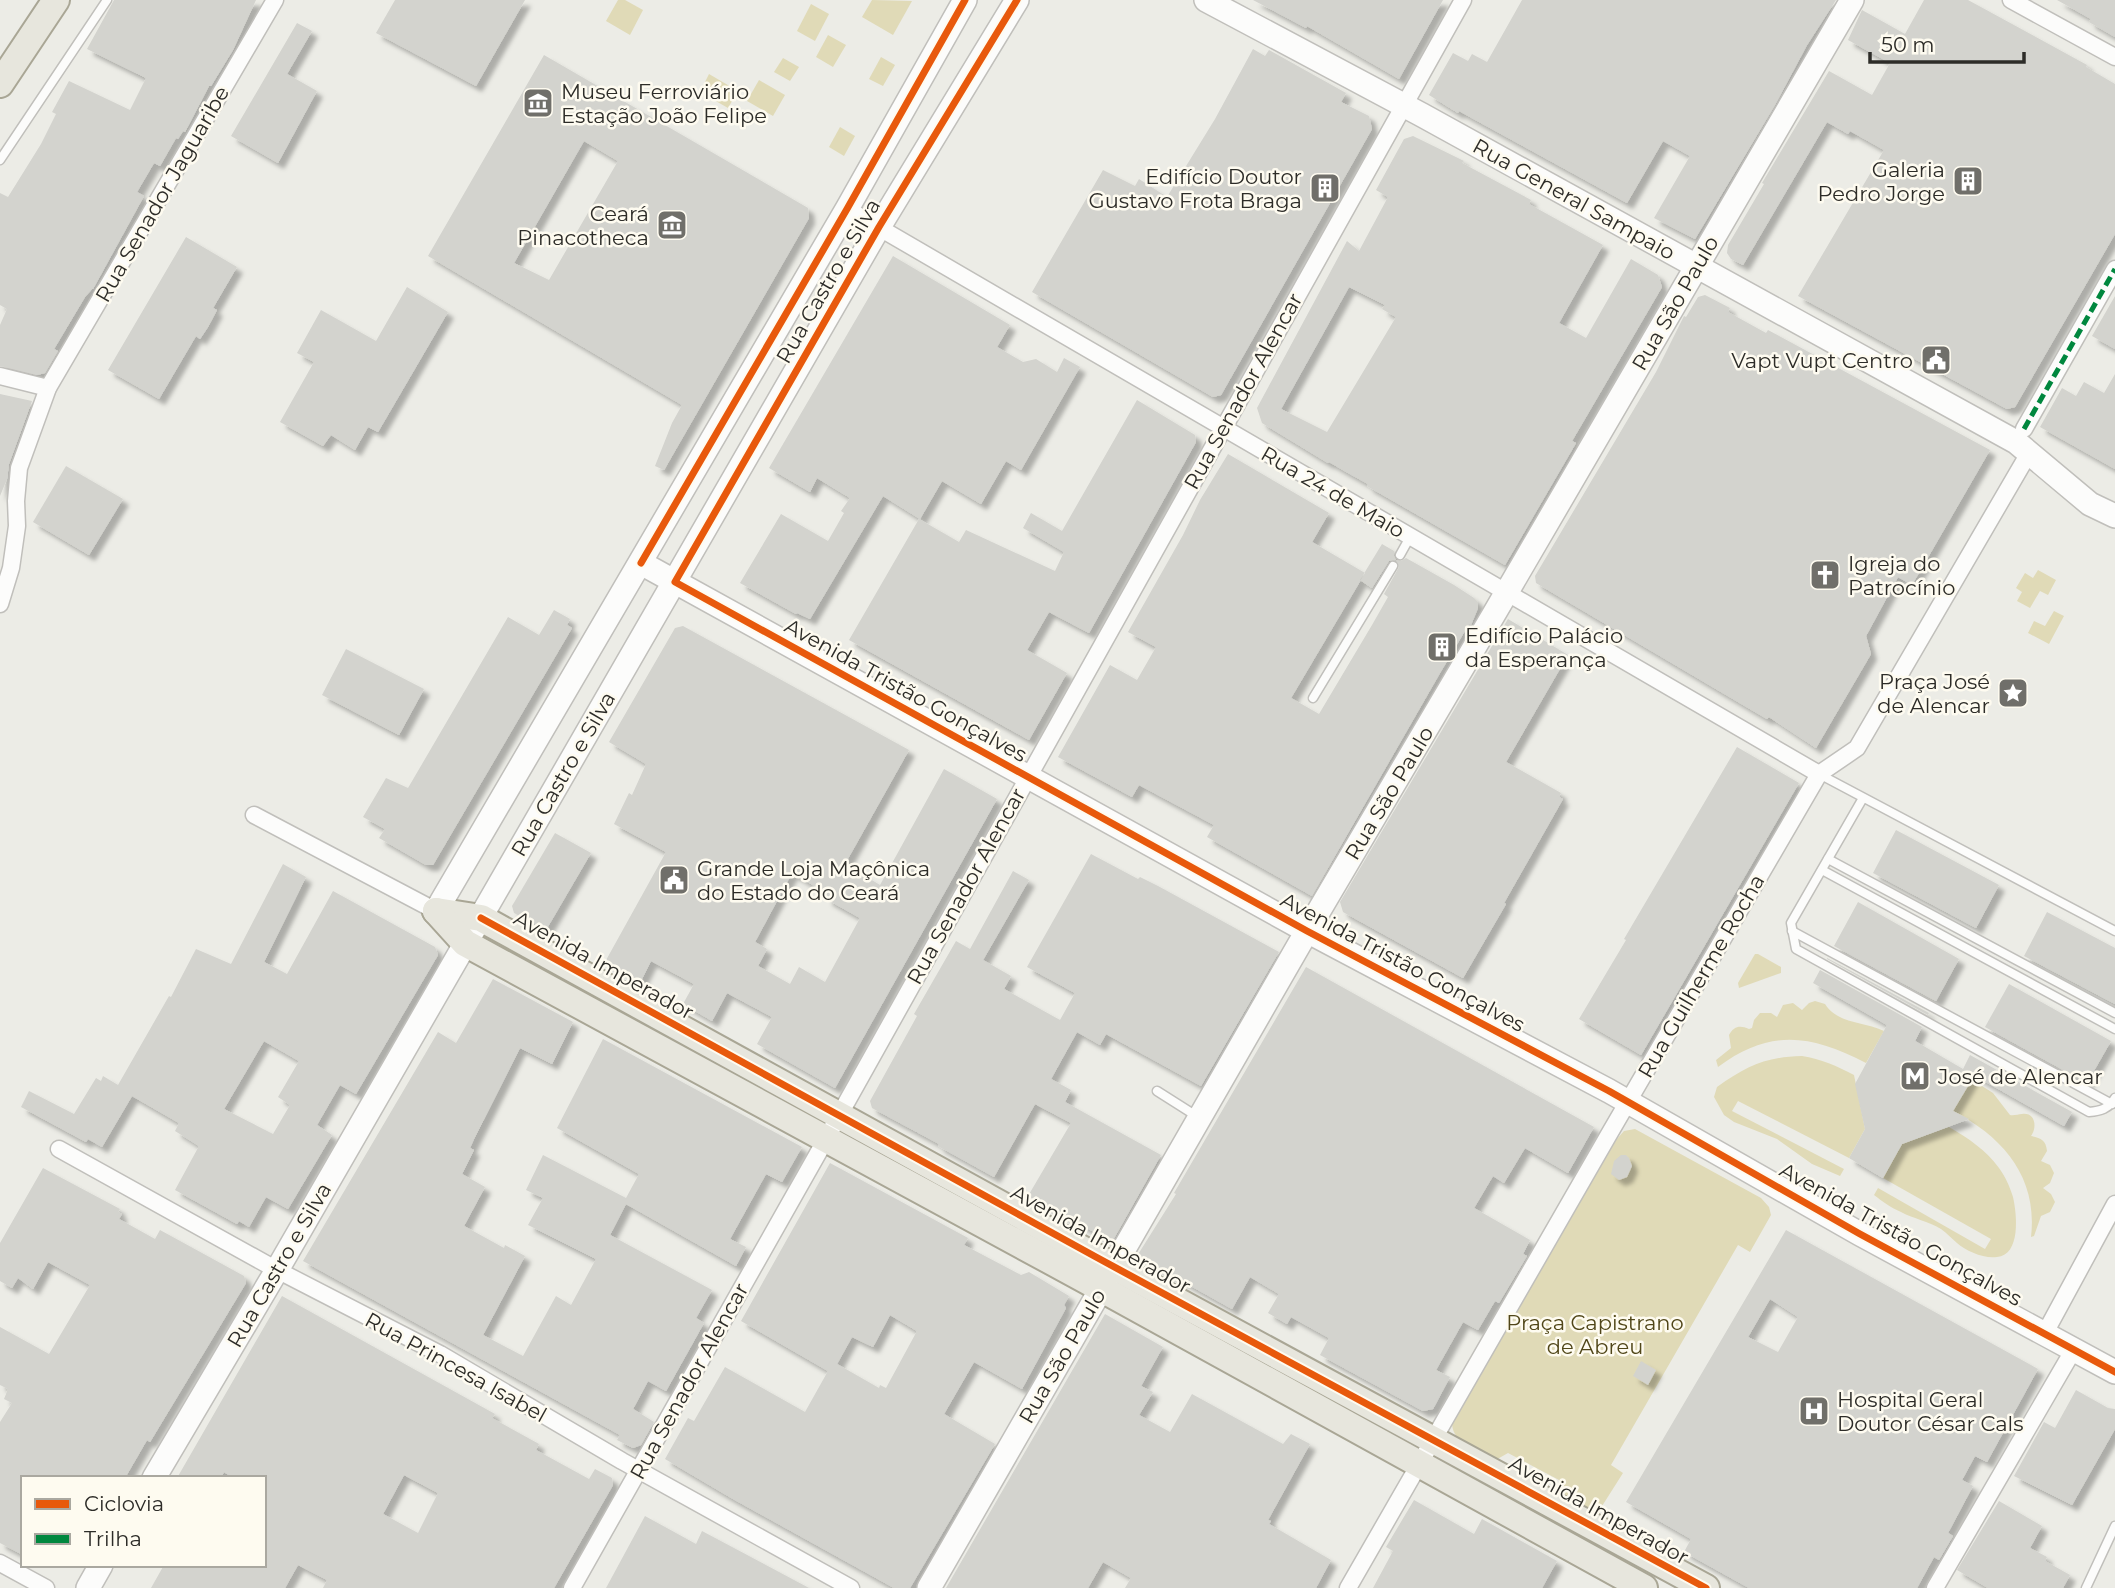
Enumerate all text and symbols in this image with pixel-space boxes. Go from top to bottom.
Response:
scale bar [1870,21,2024,65]
text: 50 m [1881,32,1935,57]
place label: Museu Ferroviário Estação João Felipe [561,79,767,128]
street label: Rua Senador Jaguaribe [90,82,234,306]
museum icon: Museu Ferroviário Estação João Felipe [521,86,555,120]
street label: Rua General Sampaio [1469,133,1679,265]
place label: Galeria Pedro Jorge [1818,157,1945,206]
place label: Edifício Doutor Gustavo Frota Braga [1088,164,1302,213]
building icon: Galeria Pedro Jorge [1951,164,1985,198]
building icon: Edifício Doutor Gustavo Frota Braga [1308,171,1342,205]
street label: Rua Castro e Silva [771,194,885,368]
place label: Ceará Pinacotheca [517,201,649,250]
museum icon: Ceará Pinacotheca [655,208,689,242]
street label: Rua São Paulo [1626,231,1724,375]
street label: Rua Senador Alencar [1179,288,1307,494]
public building icon: Vapt Vupt Centro [1919,343,1953,377]
place label: Vapt Vupt Centro [1731,348,1913,373]
street label: Rua 24 de Maio [1257,441,1409,543]
place label: Igreja do Patrocínio [1848,551,1955,600]
church icon: Igreja do Patrocínio [1808,558,1842,592]
street label: Avenida Tristão Gonçalves [781,613,1031,767]
place label: Edifício Palácio da Esperança [1465,623,1623,672]
building icon: Edifício Palácio da Esperança [1425,630,1459,664]
place label: Praça José de Alencar [1877,669,1990,718]
place icon: Praça José de Alencar [1996,676,2030,710]
street label: Rua Castro e Silva [506,687,620,861]
street label: Rua São Paulo [1339,722,1439,864]
street label: Rua Senador Alencar [902,783,1030,989]
place label: Grande Loja Maçônica do Estado do Ceará [697,856,930,905]
public building icon: Grande Loja Maçônica do Estado do Ceará [657,863,691,897]
street label: Rua Guilherme Rocha [1632,870,1770,1082]
street label: Avenida Tristão Gonçalves [1277,887,1529,1037]
street label: Avenida Imperador [510,905,698,1025]
metro station icon: José de Alencar [1898,1059,1932,1093]
place label: José de Alencar [1937,1064,2103,1089]
street label: Avenida Tristão Gonçalves [1776,1157,2026,1311]
street label: Rua Castro e Silva [222,1178,336,1352]
street label: Avenida Imperador [1007,1179,1195,1299]
street label: Rua Senador Alencar [625,1278,753,1484]
street label: Rua São Paulo [1013,1284,1111,1428]
street label: Rua Princesa Isabel [361,1307,551,1427]
park label: Praça Capistrano de Abreu [1506,1310,1684,1359]
place label: Hospital Geral Doutor César Cals [1837,1387,2024,1436]
hospital icon: Hospital Geral Doutor César Cals [1797,1394,1831,1428]
street label: Avenida Imperador [1505,1450,1693,1570]
legend [21,1476,266,1567]
text: Ciclovia [84,1491,164,1516]
text: Trilha [84,1526,142,1551]

